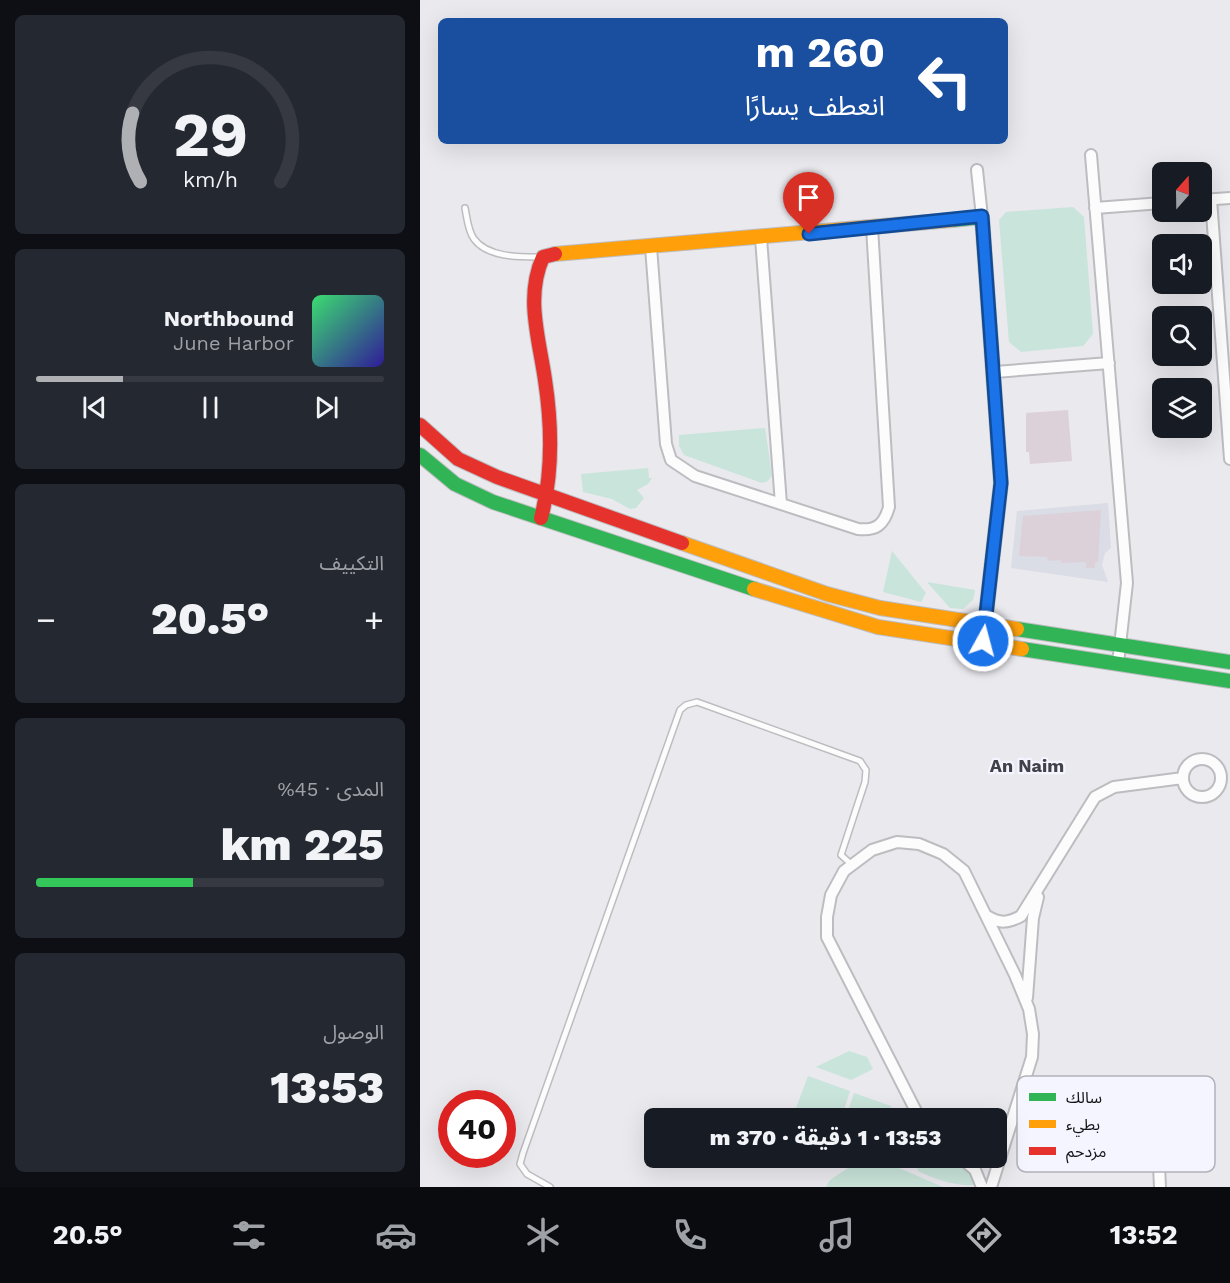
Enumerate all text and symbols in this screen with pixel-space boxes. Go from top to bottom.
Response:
text: 260 m [756,28,885,77]
icon: left [906,42,984,120]
text: انعطف يسارًا [745,90,885,122]
text: 29 [172,98,248,171]
north arrow [1152,162,1212,222]
map controls [1152,162,1212,438]
text: km/h [182,167,238,192]
pin [783,172,834,234]
icon: arrive [792,181,825,214]
button: sound [1152,234,1212,294]
text: Northbound [164,306,294,331]
button: search [1152,306,1212,366]
text: June Harbor [173,331,294,355]
button: layers [1152,378,1212,438]
icon: previous [78,391,111,424]
icon: pause [194,391,227,424]
icon: next [310,391,343,424]
text: التكييف [320,551,384,575]
text: 20.5° [151,592,269,645]
text: − [36,600,56,639]
text: + [364,600,384,639]
position arrow [951,609,1015,673]
district label: An Naim [990,755,1064,776]
text: المدى · 45% [277,777,384,801]
text: 225 km [221,818,384,871]
text: الوصول [323,1020,384,1044]
text: 13:53 [270,1061,384,1114]
legend [1017,1076,1215,1172]
text: سالك [1066,1088,1102,1107]
speed limit sign: 40 [438,1090,516,1168]
text: بطيء [1066,1115,1100,1137]
text: 13:53 · 1 دقيقة · 370 m [710,1125,941,1150]
text: مزدحم [1066,1142,1106,1164]
icon: filters [228,1214,270,1256]
icon: car [375,1214,417,1256]
icon: climate [522,1214,564,1256]
icon: phone [669,1214,711,1256]
icon: music [816,1214,858,1256]
icon: directions [963,1214,1005,1256]
text: 20.5° [53,1219,123,1251]
text: 13:52 [1110,1219,1178,1251]

